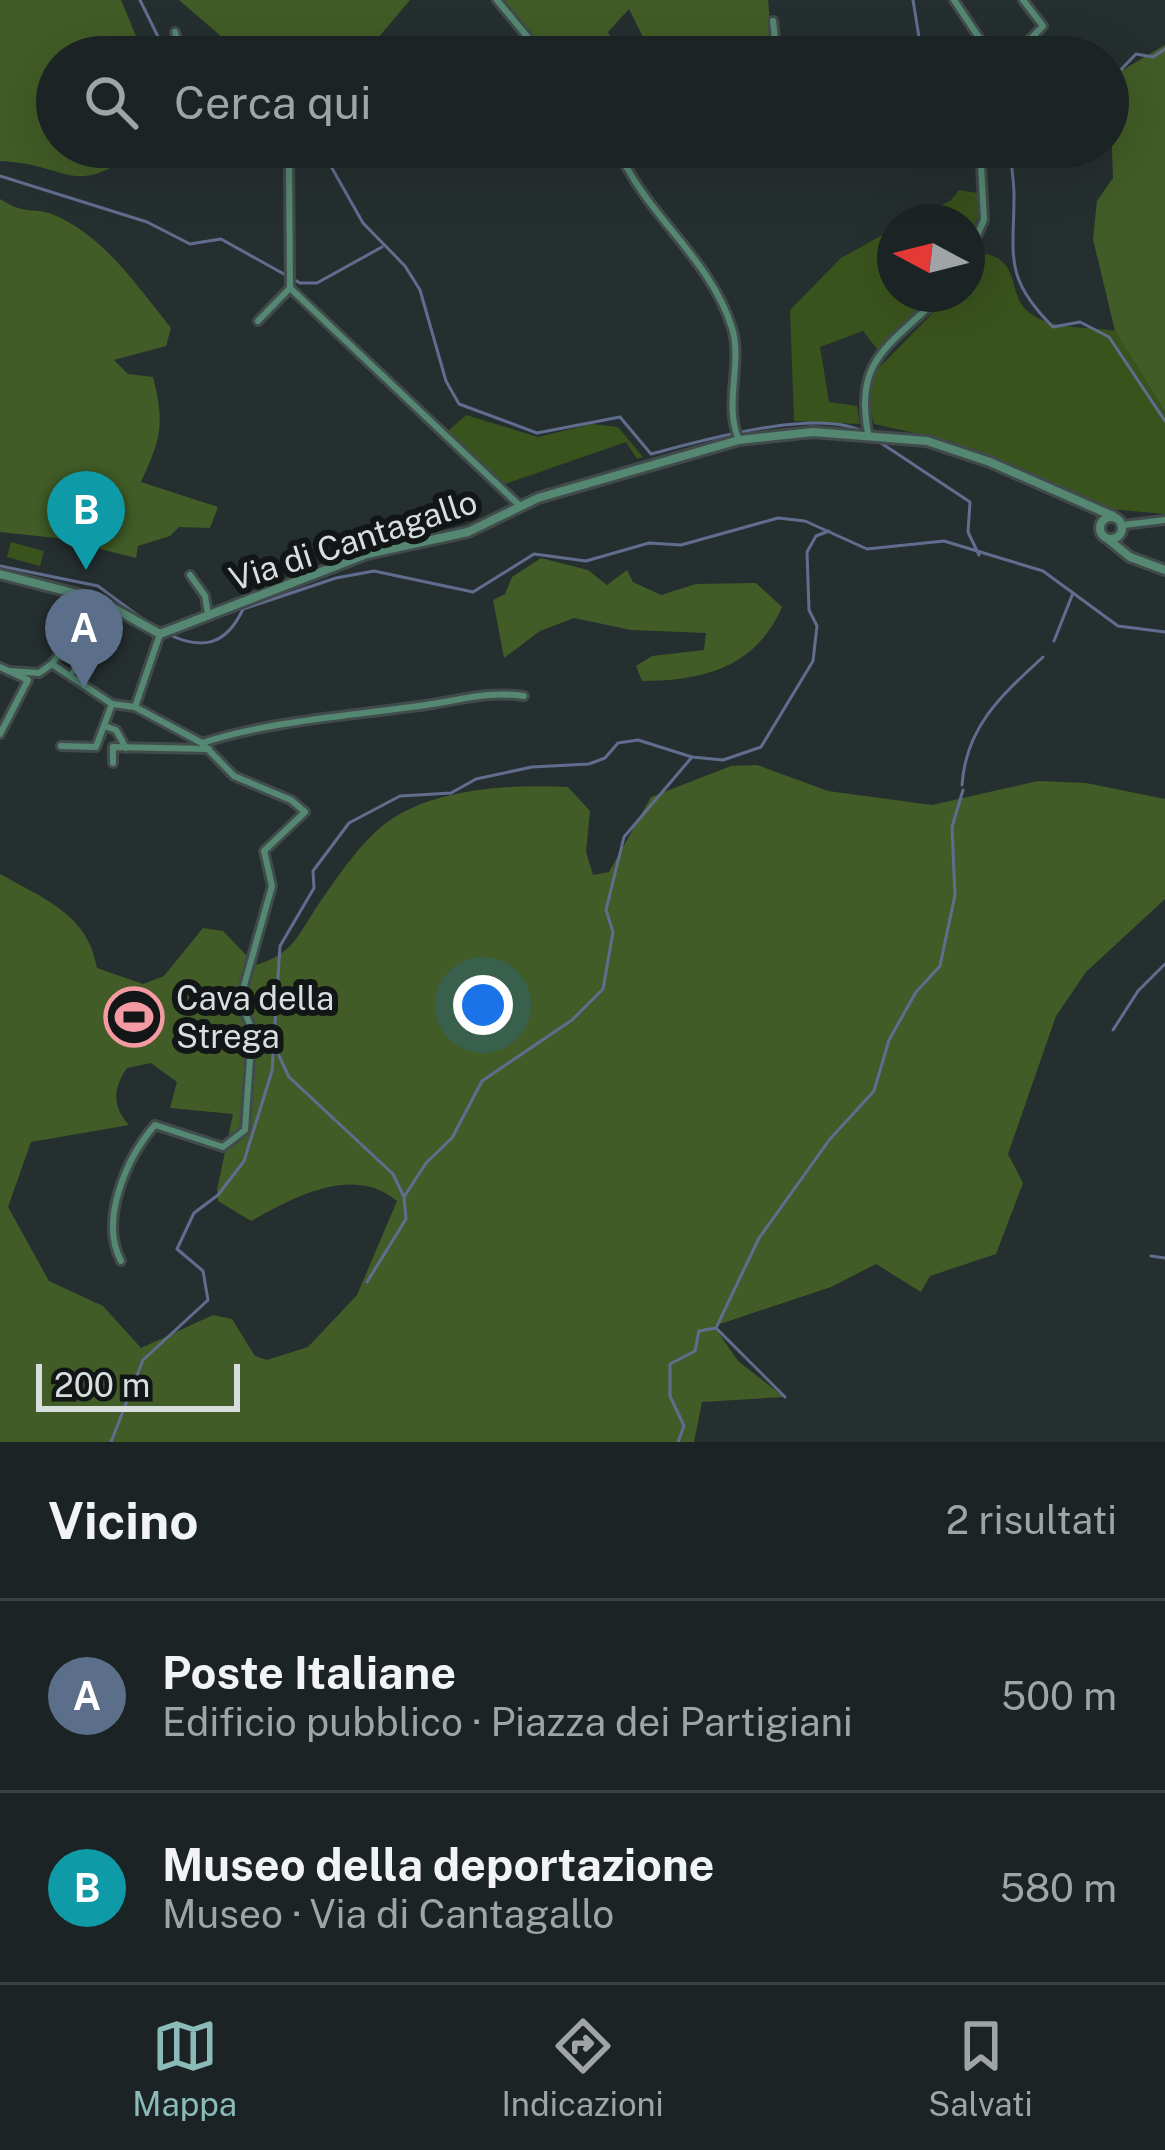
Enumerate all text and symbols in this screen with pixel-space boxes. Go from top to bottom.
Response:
search box [36,36,1129,168]
icon: search [78,69,144,135]
text: Cerca qui [174,76,371,129]
north arrow [877,204,985,312]
pin: B [47,471,125,570]
street label: Via di Cantagallo [224,482,482,598]
pin: A [45,589,123,688]
your location [453,975,513,1035]
place label: Cava della Strega [176,979,334,1055]
sports icon: Cava della Strega [103,986,165,1048]
scale bar [36,1358,240,1411]
text: 200 m [54,1366,150,1404]
text: Vicino [48,1491,199,1550]
text: 2 risultati [946,1497,1117,1543]
text: Poste Italiane [162,1646,456,1699]
text: A [73,1673,101,1719]
text: 500 m [1001,1673,1117,1719]
text: Edificio pubblico · Piazza dei Partigiani [162,1699,853,1745]
text: Museo della deportazione [162,1838,715,1891]
text: B [74,1865,100,1911]
text: 580 m [1000,1865,1117,1911]
text: Museo · Via di Cantagallo [162,1891,614,1937]
tab: Mappa [132,2013,237,2123]
tab: Indicazioni [502,2013,664,2123]
tab: Salvati [928,2013,1033,2123]

